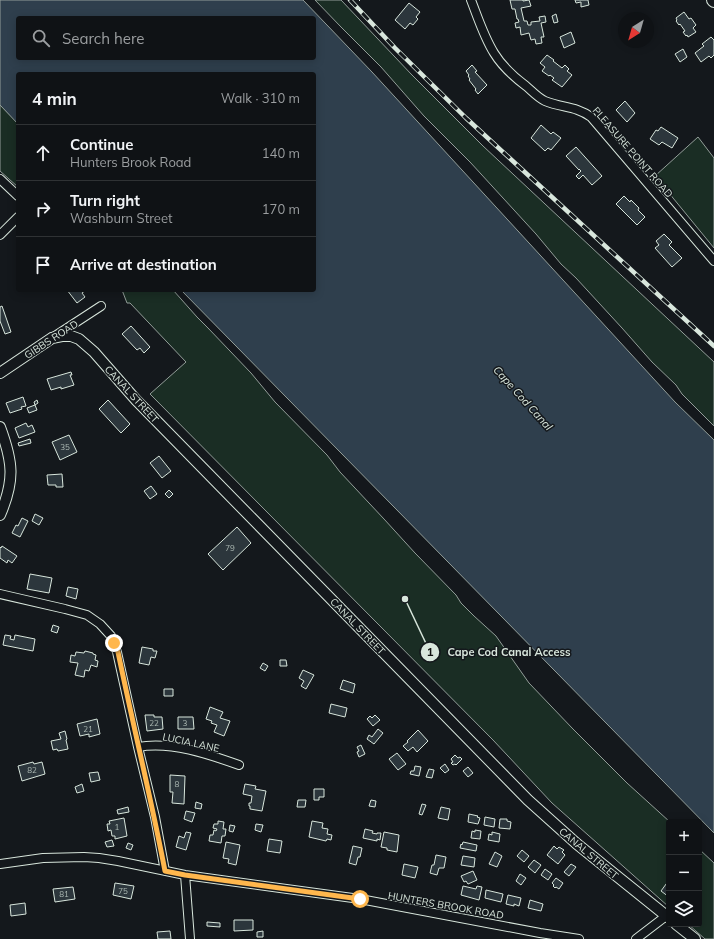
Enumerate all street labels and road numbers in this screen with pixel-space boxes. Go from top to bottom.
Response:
street label: PLEASURE POINT ROAD [590,104,676,200]
street label: GIBBS ROAD [22,317,81,362]
street label: CANAL STREET [102,363,161,426]
street label: CANAL STREET [327,595,388,657]
street label: LUCIA LANE [161,730,221,755]
street label: CANAL STREET [556,825,621,882]
street label: HUNTERS BROOK ROAD [387,889,505,922]

